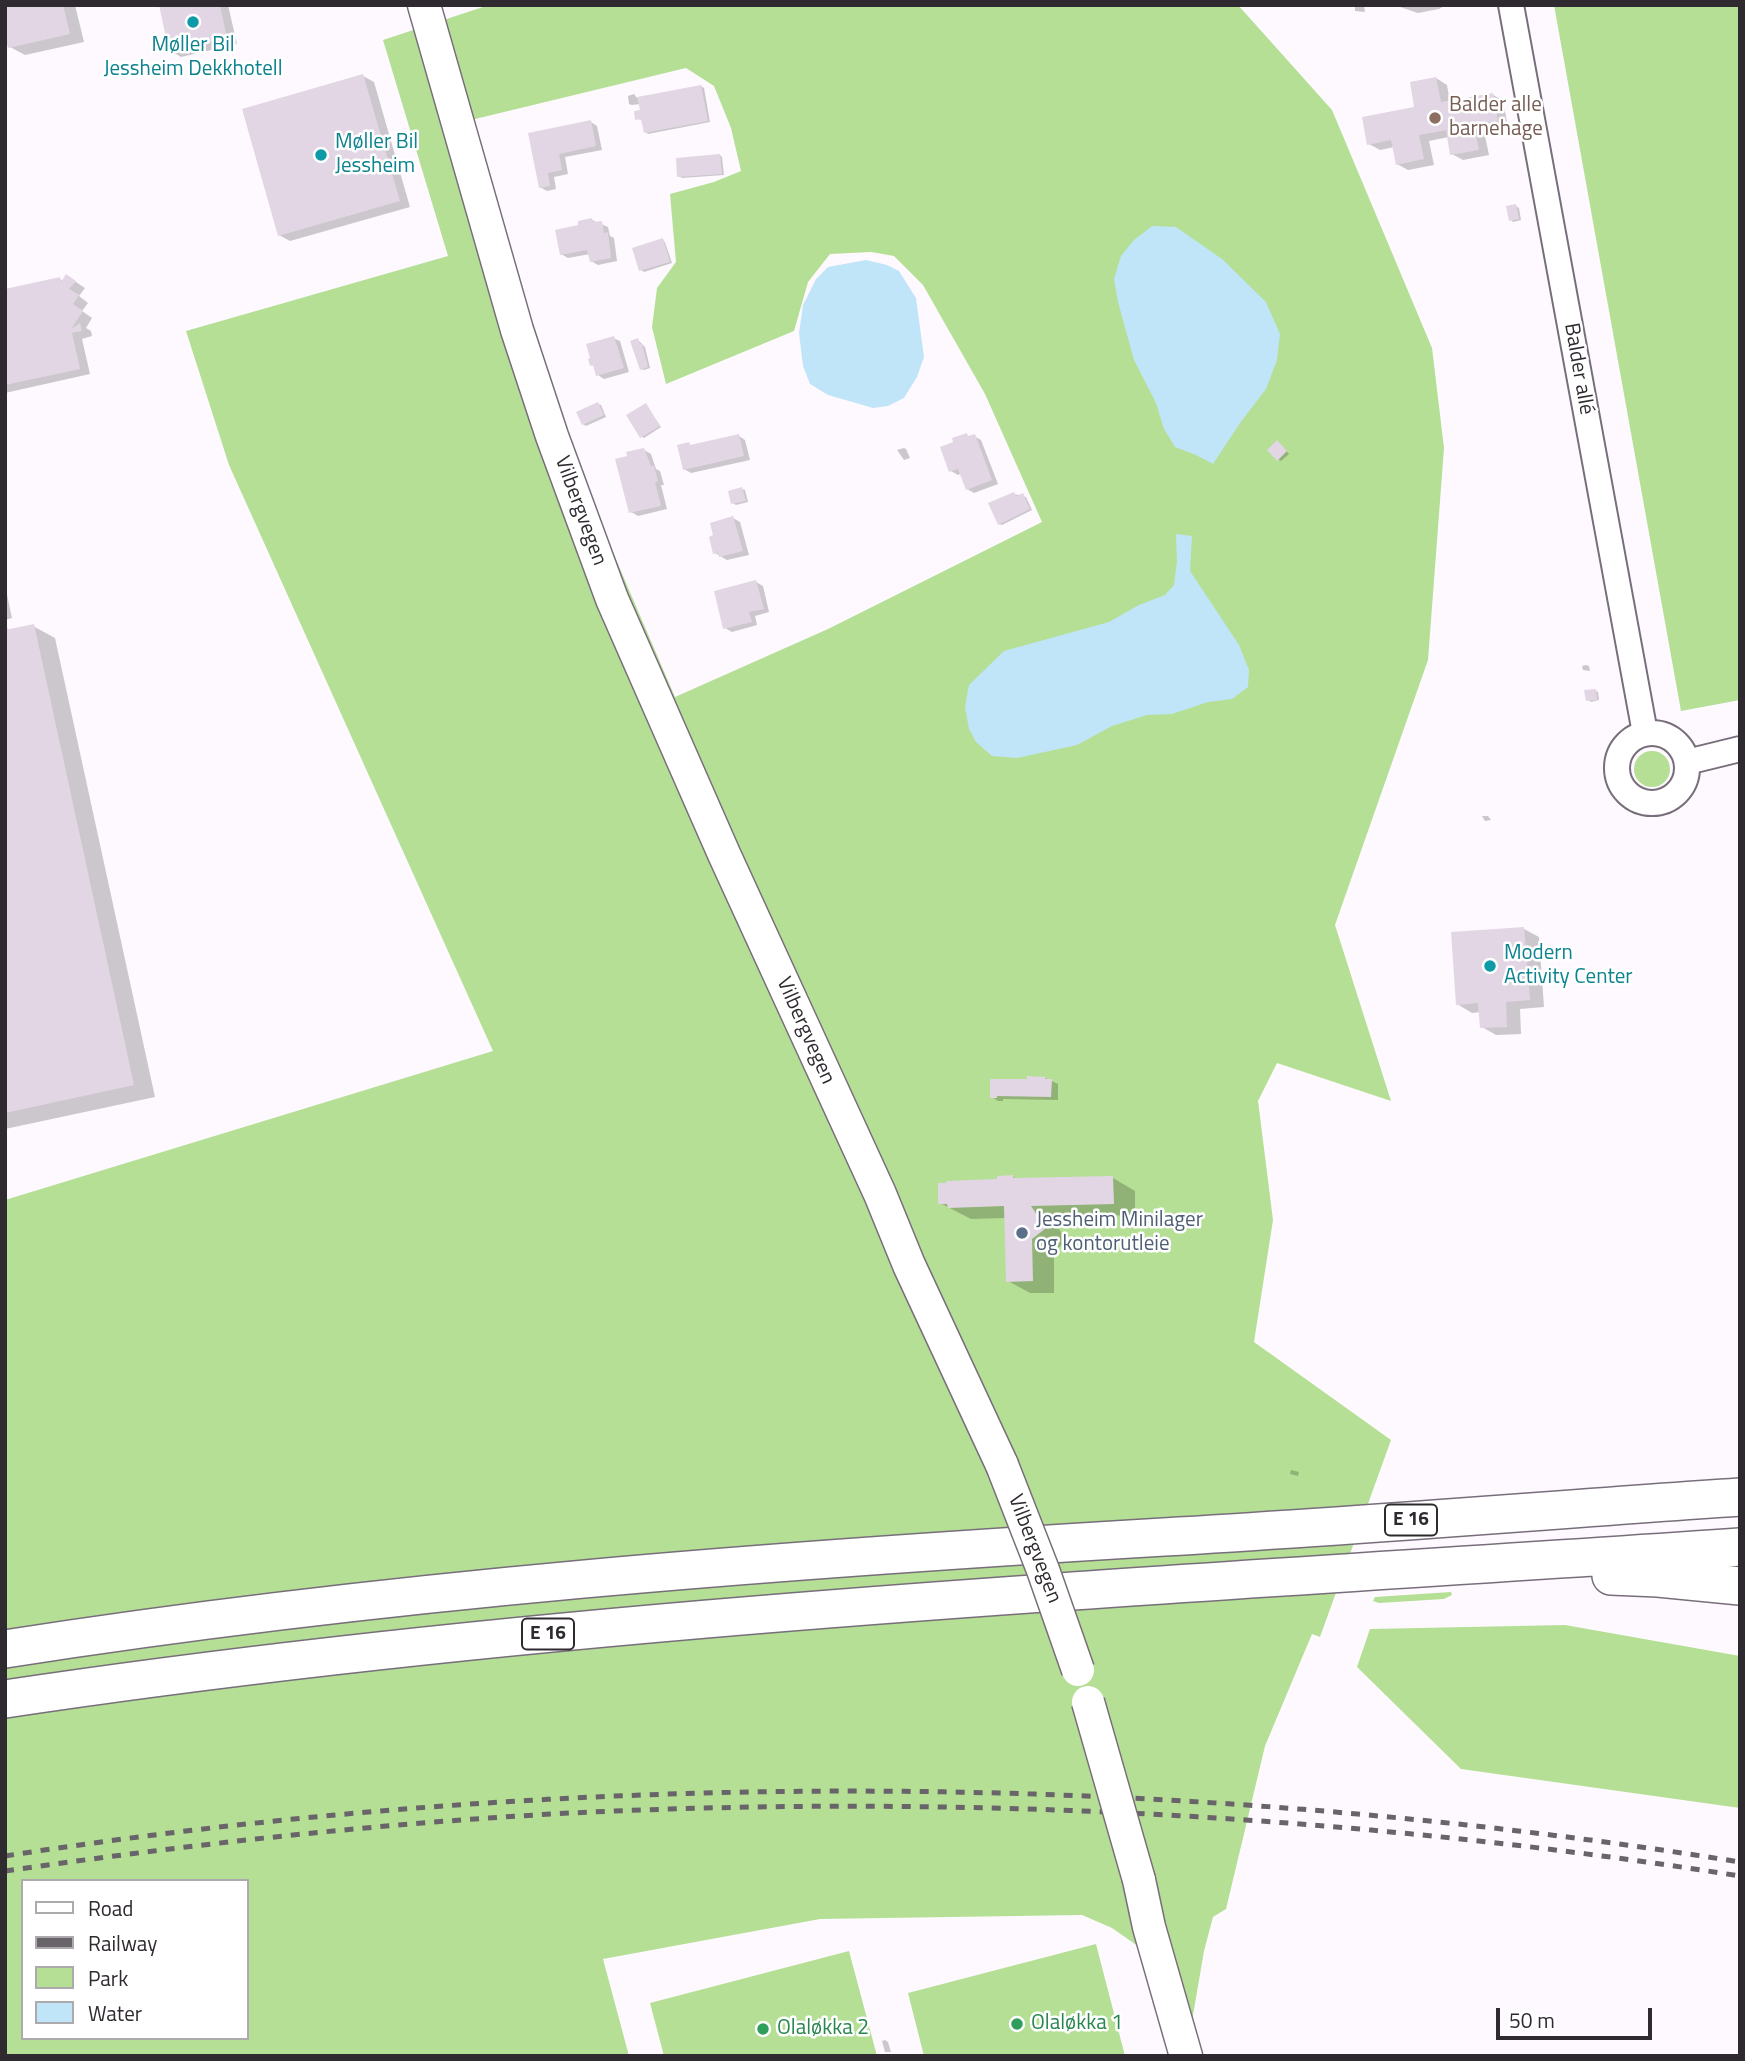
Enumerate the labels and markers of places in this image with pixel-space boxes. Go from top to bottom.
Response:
marker: Møller Bil Jessheim Dekkhotell [185,14,201,30]
place label: Møller Bil Jessheim Dekkhotell [104,33,282,83]
place label: Balder alle barnehage [1449,93,1543,143]
marker: Balder alle barnehage [1427,110,1443,126]
place label: Møller Bil Jessheim [335,130,418,180]
marker: Møller Bil Jessheim [313,147,329,163]
place label: Modern Activity Center [1504,941,1633,991]
marker: Modern Activity Center [1482,958,1498,974]
place label: Jessheim Minilager og kontorutleie [1036,1208,1203,1258]
marker: Jessheim Minilager og kontorutleie [1014,1225,1030,1241]
place label: Olaløkka 1 [1031,2011,1123,2037]
place label: Olaløkka 2 [777,2016,869,2042]
marker: Olaløkka 1 [1009,2016,1025,2032]
marker: Olaløkka 2 [755,2021,771,2037]

